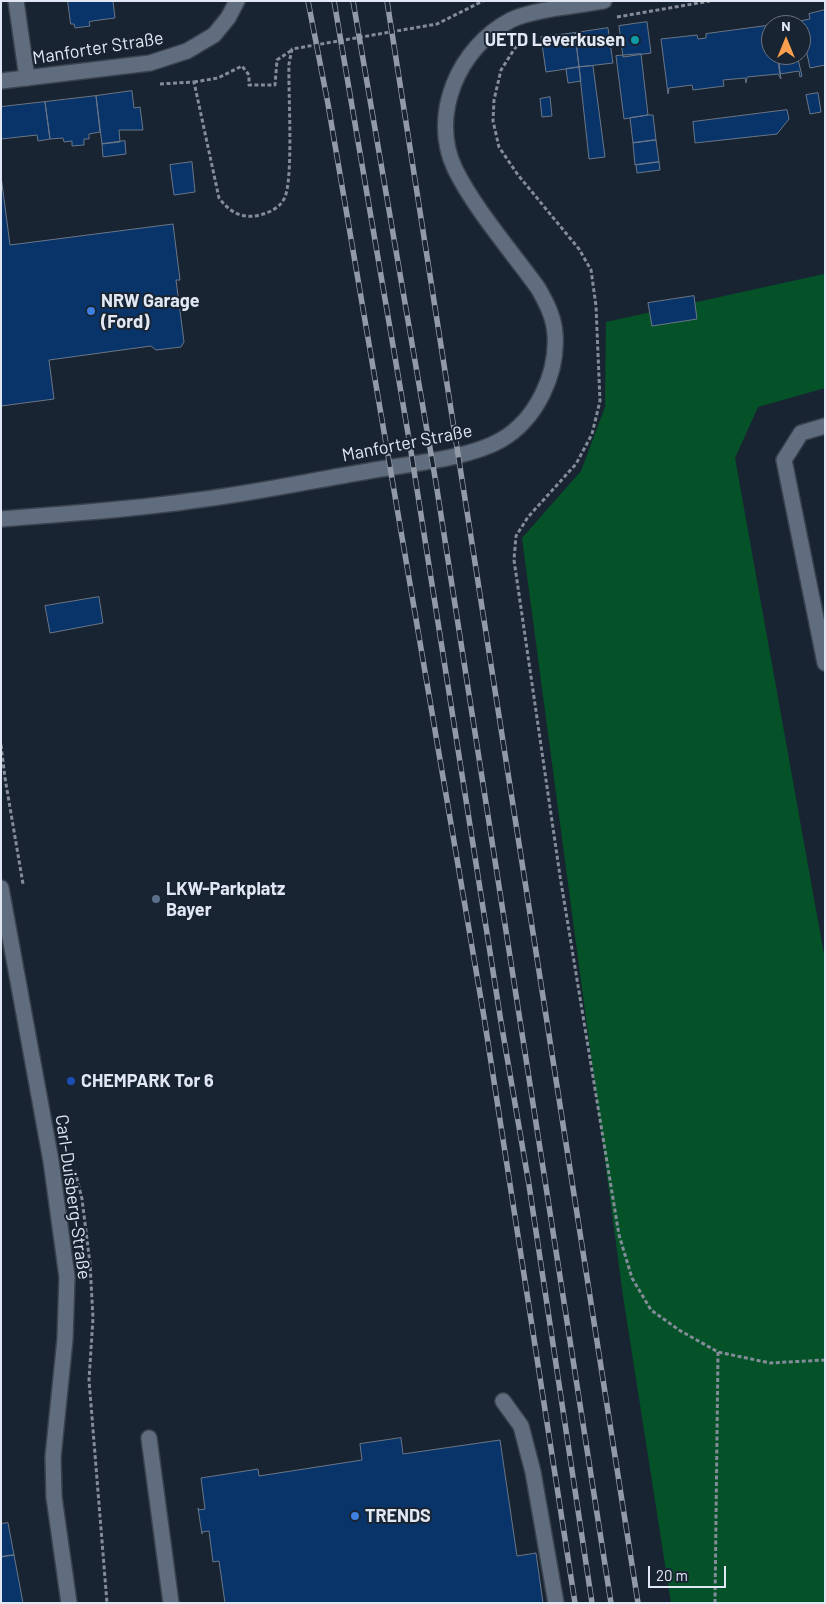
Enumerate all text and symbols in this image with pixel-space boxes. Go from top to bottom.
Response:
north arrow [761,15,811,65]
text: N [781,17,791,34]
street label: Manforter Straße [31,27,165,69]
place label: UETD Leverkusen [485,29,625,51]
marker: UETD Leverkusen [629,34,641,46]
place label: NRW Garage (Ford) [101,290,200,332]
marker: NRW Garage (Ford) [85,305,97,317]
street label: Manforter Straße [340,420,474,466]
place label: LKW-Parkplatz Bayer [166,878,285,921]
marker: LKW-Parkplatz Bayer [150,893,162,905]
place label: CHEMPARK Tor 6 [81,1070,214,1092]
marker: CHEMPARK Tor 6 [65,1075,77,1087]
street label: Carl-Duisberg-Straße [51,1113,95,1281]
place label: TRENDS [365,1505,431,1527]
marker: TRENDS [349,1510,361,1522]
scale bar [651,1556,728,1588]
text: 20 m [656,1566,688,1584]

